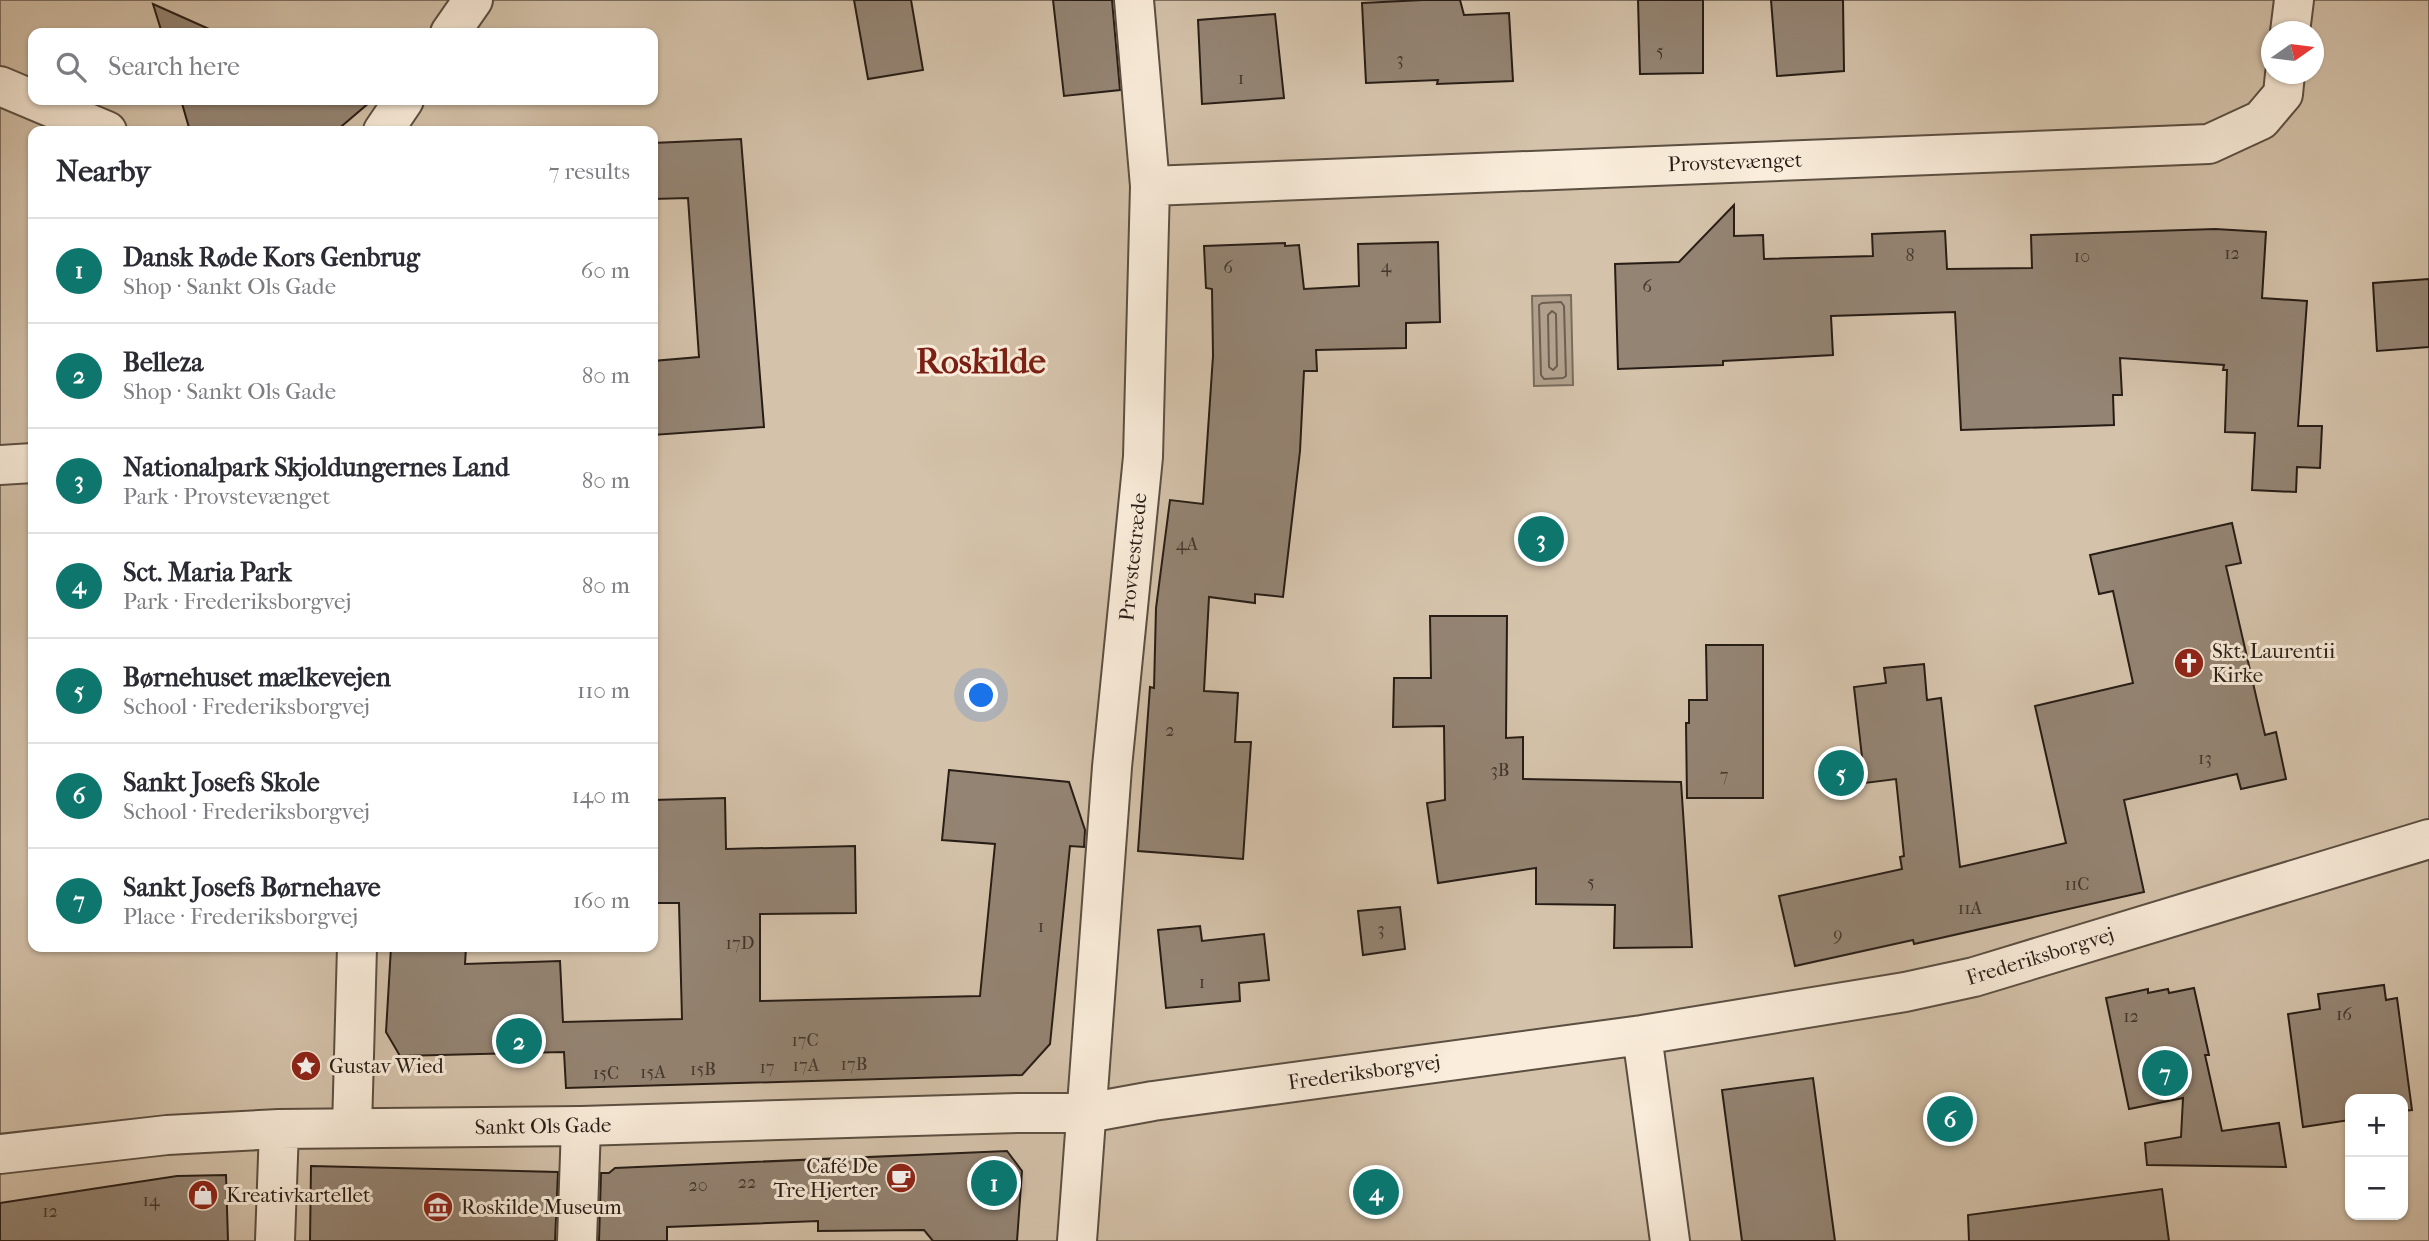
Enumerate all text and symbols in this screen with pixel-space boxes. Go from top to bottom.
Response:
north arrow [2261,21,2324,84]
search box [28,28,658,105]
house number: 5 [1656,41,1664,62]
icon: search [52,48,90,86]
house number: 3 [1396,49,1404,70]
text: Search here [108,51,240,82]
house number: 1 [1238,68,1244,89]
street label: Provstevænget [1667,148,1803,176]
text: Nearby [56,154,151,189]
text: 7 results [549,158,630,185]
text: Dansk Røde Kors Genbrug [123,242,420,273]
house number: 12 [2224,243,2240,264]
house number: 8 [1905,245,1915,266]
house number: 10 [2074,246,2090,267]
house number: 4 [1381,256,1392,277]
text: 1 [75,257,83,284]
text: 60 m [581,257,630,284]
house number: 6 [1223,257,1233,278]
text: Shop · Sankt Ols Gade [123,273,336,300]
house number: 6 [1642,276,1652,297]
district label: Roskilde [916,341,1047,382]
text: Belleza [123,347,203,378]
text: 2 [73,362,85,389]
text: 80 m [582,362,630,389]
text: Shop · Sankt Ols Gade [123,378,336,405]
text: Nationalpark Skjoldungernes Land [123,452,509,483]
text: 3 [74,467,84,494]
text: 80 m [582,467,630,494]
text: Park · Provstevænget [123,483,330,510]
street label: Provstestræde [1114,492,1152,622]
pin: 3 [1518,513,1564,565]
house number: 4A [1176,534,1198,555]
text: Sct. Maria Park [123,557,292,588]
text: 4 [72,572,86,599]
text: 80 m [582,572,630,599]
text: Park · Frederiksborgvej [123,588,351,615]
place label: Skt. Laurentii Kirke [2212,639,2335,687]
church icon: Skt. Laurentii Kirke [2172,646,2206,680]
text: Børnehuset mælkevejen [123,662,391,693]
text: 5 [74,677,84,704]
text: 110 m [577,677,630,704]
your location [964,678,998,712]
text: School · Frederiksborgvej [123,693,370,720]
house number: 2 [1165,720,1175,741]
pin: 5 [1818,747,1864,799]
house number: 13 [2198,748,2212,769]
house number: 3B [1490,760,1510,781]
house number: 7 [1720,765,1729,786]
text: Sankt Josefs Skole [123,767,320,798]
text: 6 [73,782,85,809]
text: 140 m [571,782,630,809]
text: School · Frederiksborgvej [123,798,370,825]
text: Sankt Josefs Børnehave [123,872,381,903]
house number: 5 [1587,872,1595,893]
house number: 11C [2065,874,2089,895]
text: 7 [73,887,85,914]
text: 160 m [573,887,630,914]
house number: 11A [1958,898,1983,919]
text: Place · Frederiksborgvej [123,903,358,930]
house number: 1 [1038,916,1044,937]
house number: 3 [1377,919,1385,940]
street label: Frederiksborgvej [1963,922,2117,990]
house number: 9 [1833,924,1843,945]
house number: 17D [726,933,754,954]
house number: 1 [1199,972,1205,993]
house number: 16 [2336,1004,2352,1025]
house number: 12 [2123,1006,2139,1027]
pin: 2 [496,1015,542,1067]
house number: 17C [791,1030,819,1051]
pin: 7 [2142,1047,2188,1099]
place icon: Gustav Wied [289,1049,323,1083]
street label: Frederiksborgvej [1286,1049,1442,1095]
place label: Gustav Wied [329,1054,444,1078]
house number: 17B [841,1054,867,1075]
house number: 17A [793,1055,820,1076]
house number: 17 [759,1057,775,1078]
house number: 15B [690,1059,716,1080]
house number: 15A [640,1062,666,1083]
house number: 15C [593,1063,619,1084]
pin: 6 [1927,1093,1973,1145]
map controls [2345,1094,2408,1220]
button: + [2345,1094,2408,1157]
street label: Sankt Ols Gade [474,1113,612,1139]
place label: Café De Tre Hjerter [773,1154,878,1202]
pin: 1 [971,1157,1017,1209]
button: − [2345,1157,2408,1220]
cafe icon: Café De Tre Hjerter [884,1161,918,1195]
pin: 4 [1353,1166,1399,1218]
house number: 22 [738,1172,756,1193]
house number: 20 [688,1175,708,1196]
shop icon: Kreativkartellet [186,1178,220,1212]
place label: Kreativkartellet [226,1183,371,1207]
house number: 14 [142,1190,160,1211]
museum icon: Roskilde Museum [421,1190,455,1224]
place label: Roskilde Museum [461,1195,622,1219]
house number: 12 [42,1201,58,1222]

